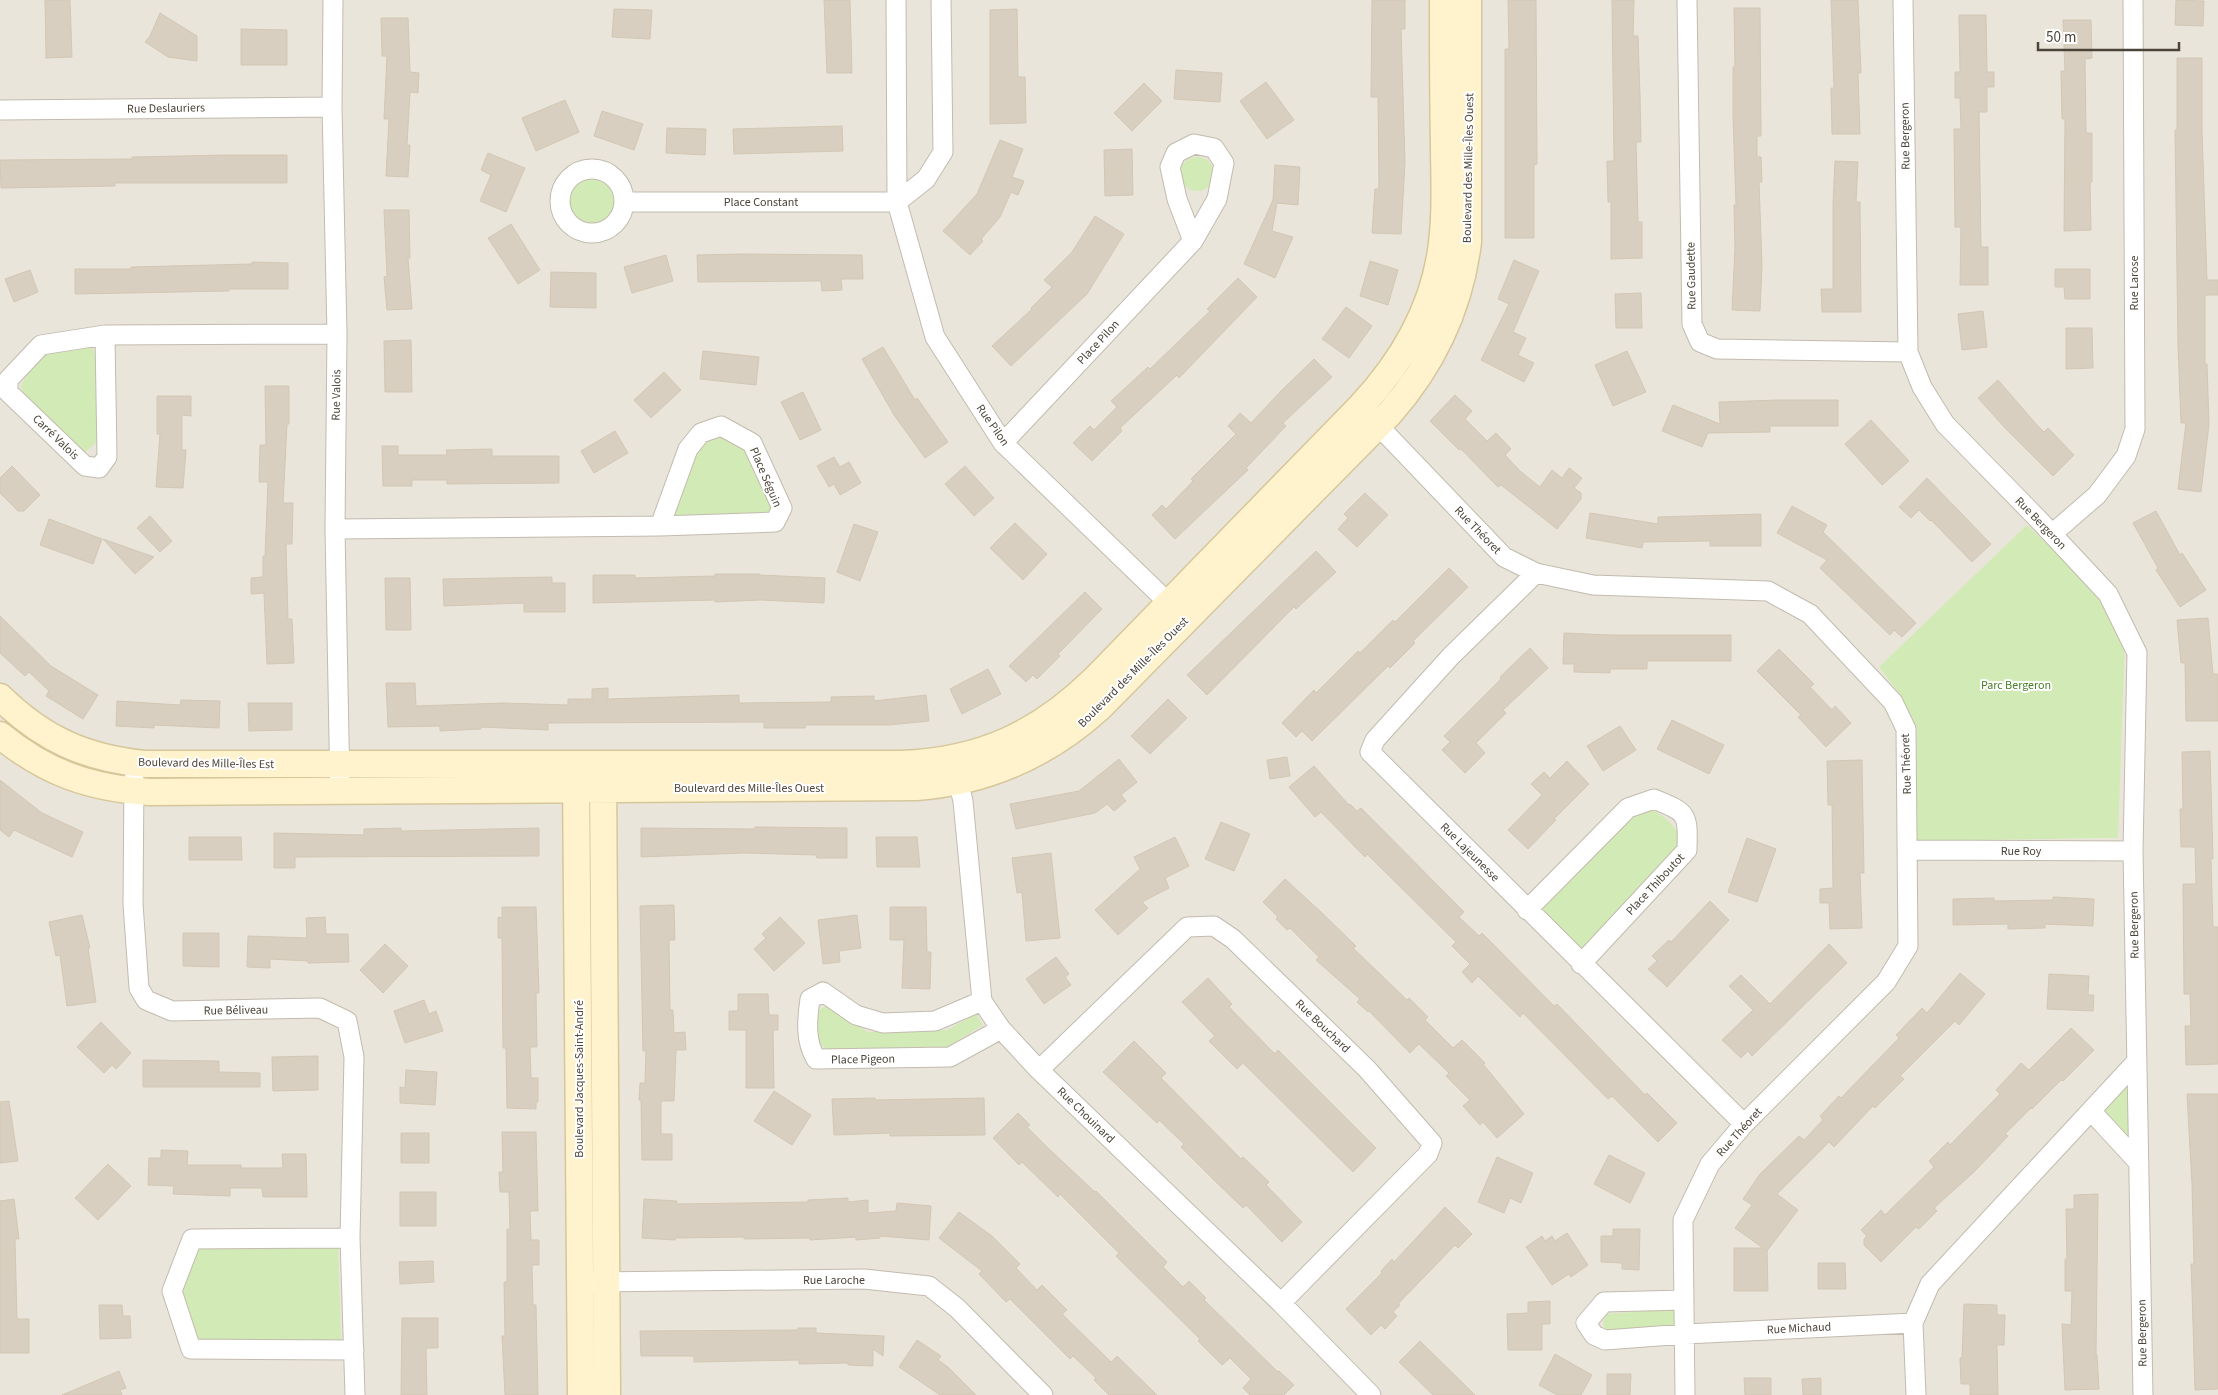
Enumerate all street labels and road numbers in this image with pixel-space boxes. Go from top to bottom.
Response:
street label: Boulevard des Mille-Îles Ouest [1459,93,1478,243]
street label: Rue Deslauriers [127,99,205,118]
street label: Rue Bergeron [1896,102,1915,170]
street label: Place Constant [724,194,798,211]
street label: Rue Gaudette [1682,242,1701,310]
street label: Rue Larose [2126,255,2143,311]
street label: Place Pilon [1073,316,1123,368]
street label: Rue Valois [328,369,345,421]
street label: Rue Pilon [972,401,1013,450]
street label: Carré Valois [29,411,83,464]
street label: Place Séguin [745,445,786,510]
street label: Rue Bergeron [2011,493,2070,554]
street label: Rue Théoret [1450,502,1505,558]
street label: Boulevard des Mille-Îles Ouest [1074,613,1192,731]
street label: Rue Théoret [1897,733,1916,795]
street label: Boulevard des Mille-Îles Est [138,754,274,773]
street label: Boulevard des Mille-Îles Ouest [674,780,824,797]
street label: Rue Lajeunesse [1436,819,1503,886]
street label: Rue Roy [2001,843,2042,860]
street label: Place Thiboutot [1622,850,1689,919]
street label: Rue Bergeron [2125,891,2144,959]
street label: Rue Bouchard [1291,996,1354,1057]
street label: Boulevard Jacques-Saint-André [571,1000,588,1158]
street label: Rue Béliveau [204,1001,268,1020]
street label: Place Pigeon [831,1050,895,1069]
street label: Rue Chouinard [1053,1083,1118,1147]
street label: Rue Théoret [1713,1104,1766,1161]
street label: Rue Laroche [803,1272,865,1289]
street label: Rue Bergeron [2133,1299,2152,1367]
street label: Rue Michaud [1766,1318,1832,1339]

